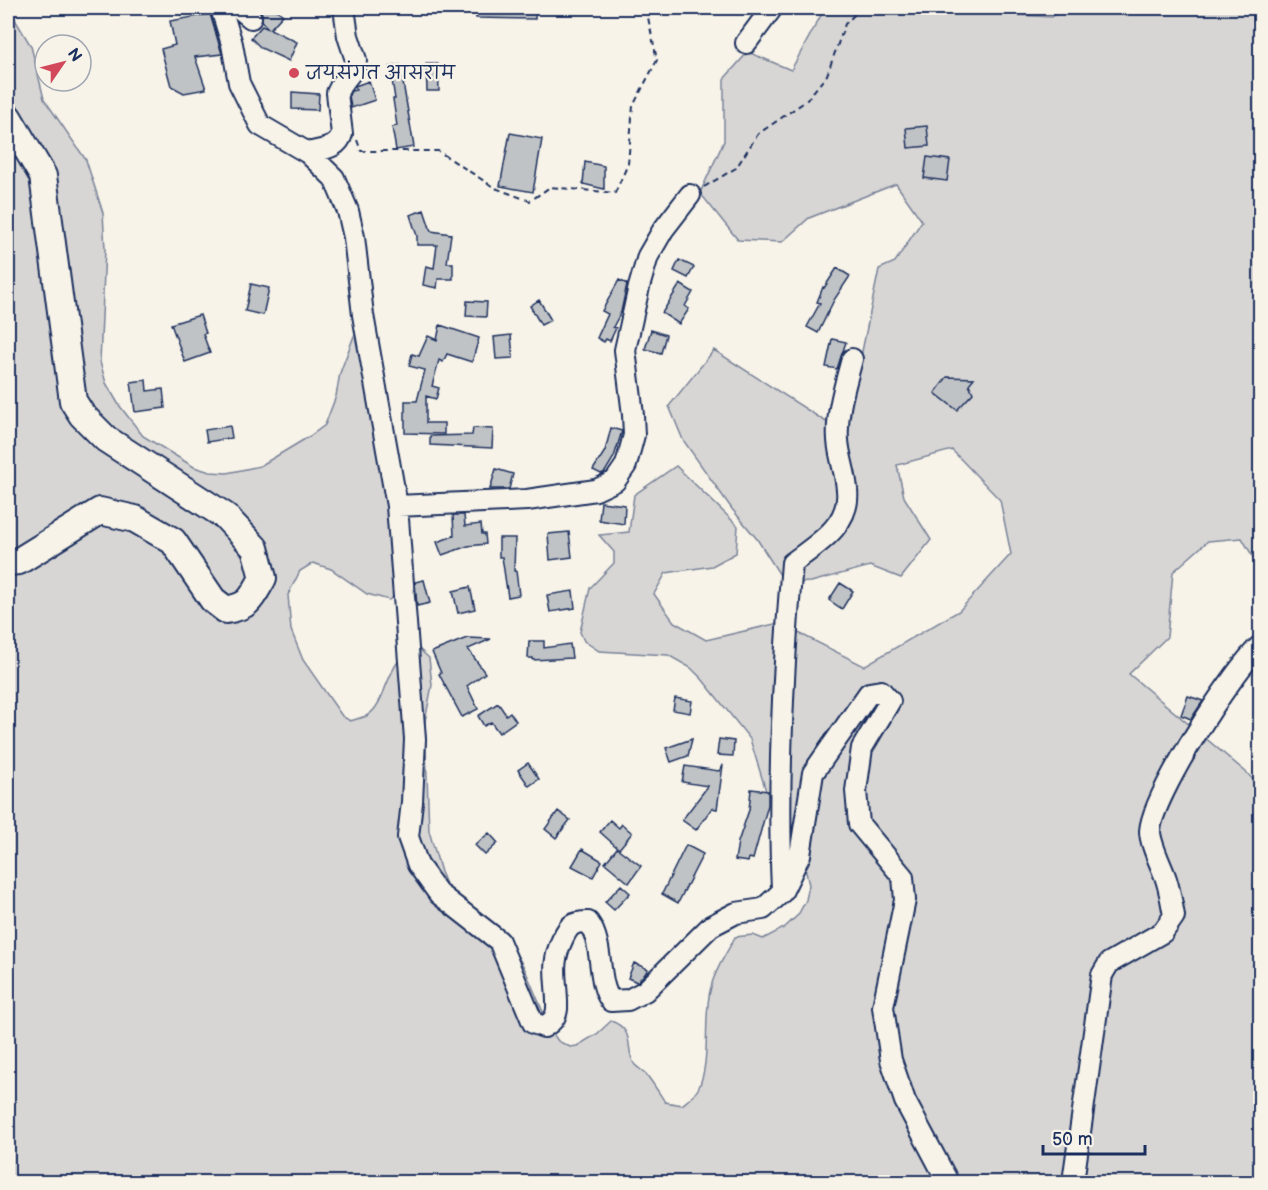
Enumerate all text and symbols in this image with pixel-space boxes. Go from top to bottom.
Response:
north arrow [33,33,93,93]
text: N [63,45,85,66]
place label: जयसंगत आसराम [305,60,456,84]
marker: जयसंगत आसराम [287,66,301,80]
scale bar [1043,1118,1145,1156]
text: 50 m [1052,1129,1093,1150]

